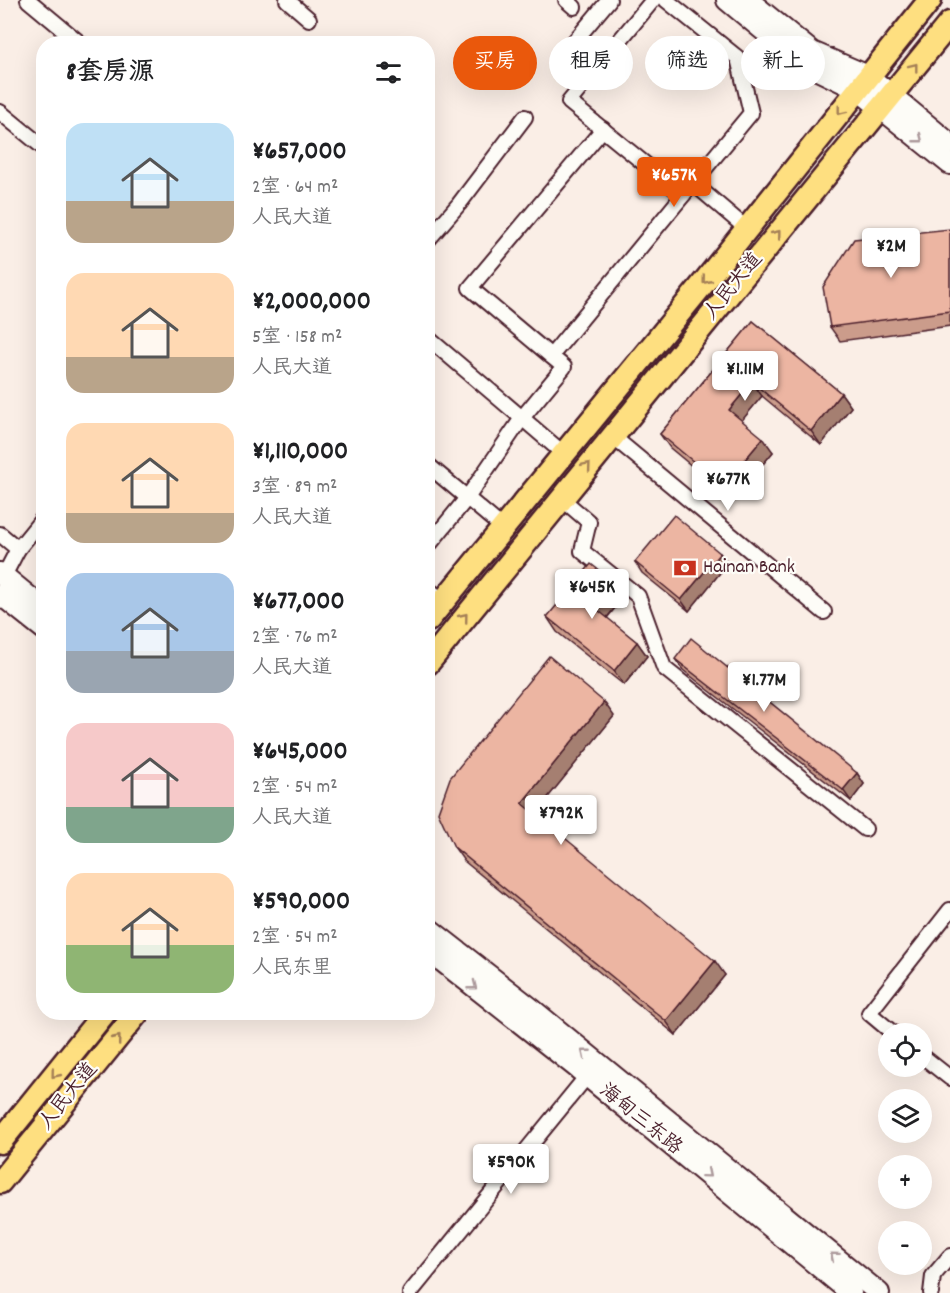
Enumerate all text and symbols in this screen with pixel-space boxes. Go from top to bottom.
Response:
chip: 买房 [453,36,537,90]
chip: 租房 [549,36,633,90]
chip: 筛选 [645,36,729,90]
chip: 新上 [741,36,825,90]
text: 8套房源 [66,55,154,92]
icon: filters [372,56,405,89]
one-way arrow [907,63,918,74]
one-way arrow [837,104,848,115]
one-way arrow [913,132,924,143]
text: ¥657,000 [252,134,347,171]
icon: home [114,147,186,219]
pin: ¥657K [632,157,716,208]
text: ¥657K [651,162,697,190]
text: 2室 · 64 m² [252,174,338,202]
text: 人民大道 [252,205,332,233]
pin: ¥2M [862,228,920,279]
one-way arrow [770,230,781,241]
text: ¥2M [876,233,906,261]
street label: 人民大道 [698,247,770,327]
one-way arrow [703,273,714,284]
text: ¥2,000,000 [252,284,371,321]
icon: home [114,297,186,369]
text: 5室 · 158 m² [252,324,342,352]
pin: ¥1.11M [696,351,794,402]
text: 人民大道 [252,355,332,383]
text: ¥1.11M [726,356,764,384]
text: ¥1,110,000 [252,434,348,471]
icon: home [114,447,186,519]
pin: ¥677K [686,461,770,512]
one-way arrow [580,462,591,473]
text: ¥677K [706,466,750,494]
text: 3室 · 89 m² [252,474,337,502]
text: 人民大道 [252,505,332,533]
place label: Hainan Bank [703,554,795,582]
bank icon: Hainan Bank [672,555,698,581]
pin: ¥645K [550,569,634,620]
text: ¥645K [569,574,615,602]
text: ¥677,000 [252,584,345,621]
icon: home [114,597,186,669]
one-way arrow [456,613,467,624]
text: 2室 · 76 m² [252,624,338,652]
text: 人民大道 [252,655,332,683]
pin: ¥1.77M [715,662,813,713]
text: ¥1.77M [742,667,786,695]
text: ¥645,000 [252,734,348,771]
icon: home [114,747,186,819]
text: 2室 · 54 m² [252,774,338,802]
pin: ¥792K [519,795,603,846]
text: ¥792K [539,800,583,828]
text: 人民大道 [252,805,332,833]
text: ¥590,000 [252,884,350,921]
icon: home [114,897,186,969]
text: 2室 · 54 m² [252,924,338,952]
text: 人民东里 [252,955,332,983]
one-way arrow [467,979,478,990]
map controls [878,1023,932,1275]
button: locate [878,1023,932,1077]
one-way arrow [110,1035,121,1046]
one-way arrow [581,1049,592,1060]
street label: 人民大道 [33,1057,105,1137]
one-way arrow [52,1067,63,1078]
street label: 海甸三东路 [592,1078,688,1163]
button: layers [878,1089,932,1143]
pin: ¥590K [469,1144,553,1195]
text: ¥590K [487,1149,535,1177]
button: + [878,1155,932,1209]
one-way arrow [700,1167,711,1178]
button: − [878,1221,932,1275]
one-way arrow [830,1252,841,1263]

